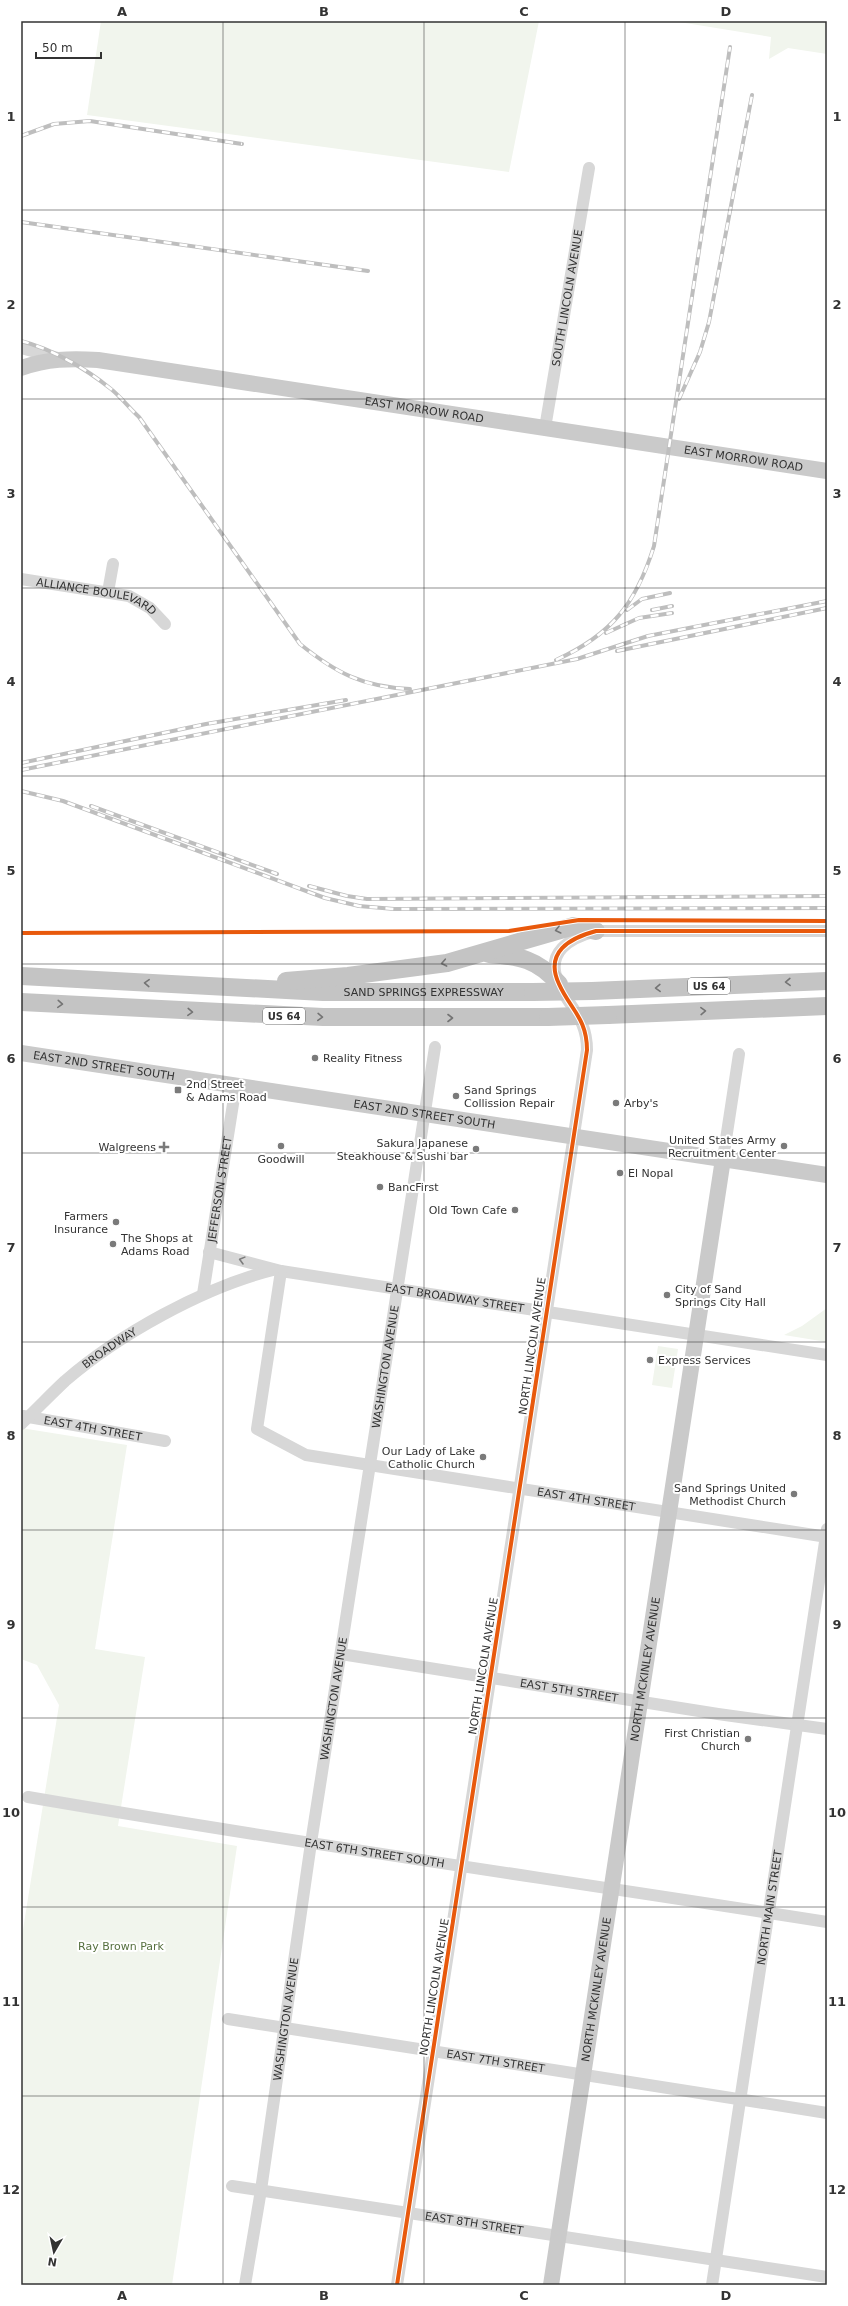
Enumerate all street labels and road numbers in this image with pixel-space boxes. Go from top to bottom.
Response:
street label: SOUTH LINCOLN AVENUE [550,228,586,367]
street label: EAST MORROW ROAD [364,395,485,426]
street label: EAST MORROW ROAD [683,443,804,474]
street label: ALLIANCE BOULEVARD [35,576,159,618]
road number: US 64 [688,978,730,994]
street label: SAND SPRINGS EXPRESSWAY [344,986,504,999]
road number: US 64 [263,1008,305,1024]
street label: EAST 2ND STREET SOUTH [32,1049,176,1083]
street label: EAST 2ND STREET SOUTH [353,1097,496,1132]
street label: JEFFERSON STREET [205,1135,235,1244]
street label: NORTH LINCOLN AVENUE [516,1277,549,1416]
street label: EAST BROADWAY STREET [384,1281,525,1315]
street label: WASHINGTON AVENUE [370,1304,402,1429]
street label: BROADWAY [80,1325,140,1372]
street label: EAST 4TH STREET [43,1414,143,1444]
street label: EAST 4TH STREET [536,1485,636,1514]
street label: NORTH MCKINLEY AVENUE [628,1596,663,1742]
street label: NORTH LINCOLN AVENUE [466,1597,501,1736]
street label: WASHINGTON AVENUE [318,1636,350,1761]
street label: EAST 5TH STREET [519,1677,619,1705]
street label: EAST 6TH STREET SOUTH [304,1836,445,1870]
street label: NORTH MAIN STREET [755,1849,785,1966]
street label: NORTH MCKINLEY AVENUE [579,1916,614,2063]
street label: NORTH LINCOLN AVENUE [417,1918,452,2057]
street label: WASHINGTON AVENUE [271,1957,301,2082]
street label: EAST 7TH STREET [446,2047,546,2076]
street label: EAST 8TH STREET [424,2210,524,2238]

